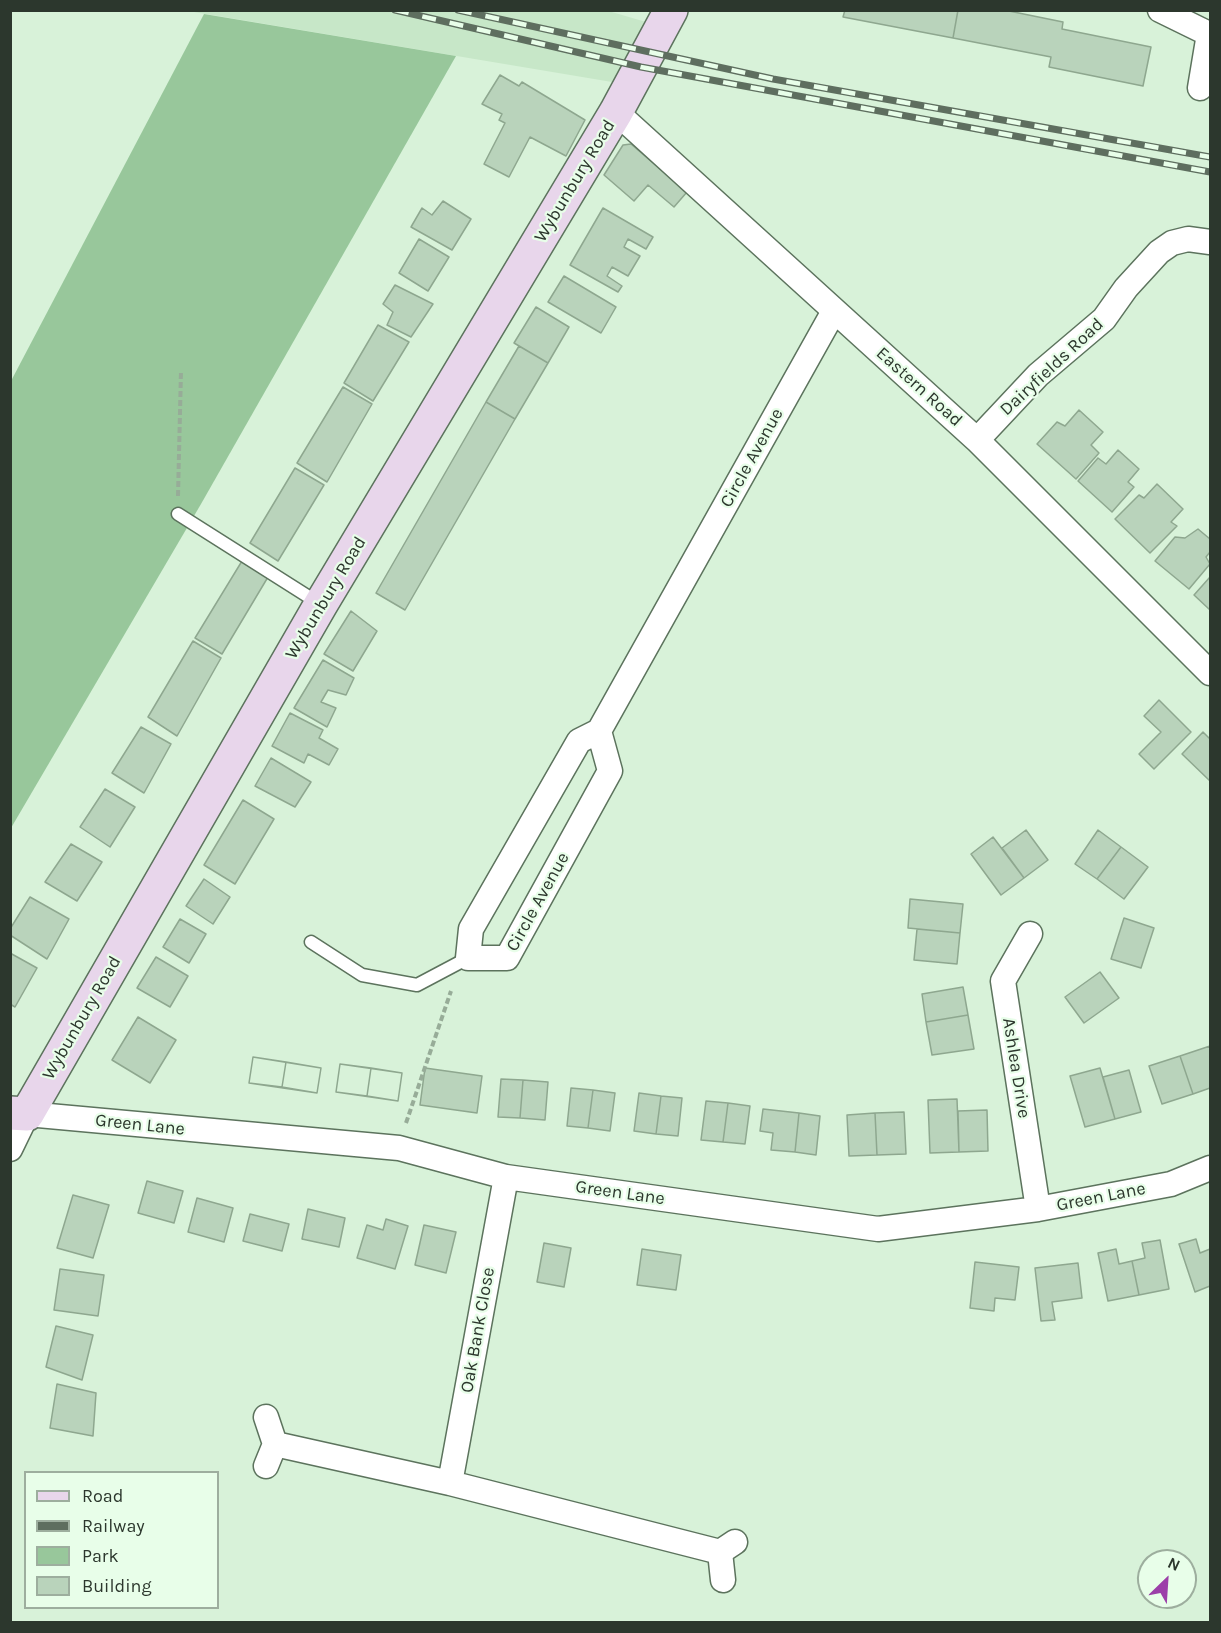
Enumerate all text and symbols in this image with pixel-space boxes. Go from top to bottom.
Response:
street label: Wybunbury Road [530,116,620,246]
street label: Dairyfields Road [996,314,1108,420]
street label: Eastern Road [871,343,967,431]
street label: Circle Avenue [716,405,788,511]
street label: Wybunbury Road [281,533,371,663]
street label: Circle Avenue [502,849,574,955]
street label: Wybunbury Road [38,952,126,1084]
street label: Ashlea Drive [997,1016,1035,1120]
street label: Green Lane [94,1110,186,1140]
street label: Green Lane [574,1176,666,1210]
street label: Green Lane [1055,1178,1147,1216]
street label: Oak Bank Close [456,1266,500,1394]
legend [24,1471,219,1609]
text: Road [82,1485,123,1507]
text: Railway [82,1515,145,1537]
text: Park [82,1545,119,1567]
north arrow [1137,1549,1197,1609]
text: N [1165,1553,1183,1575]
text: Building [82,1575,152,1597]

